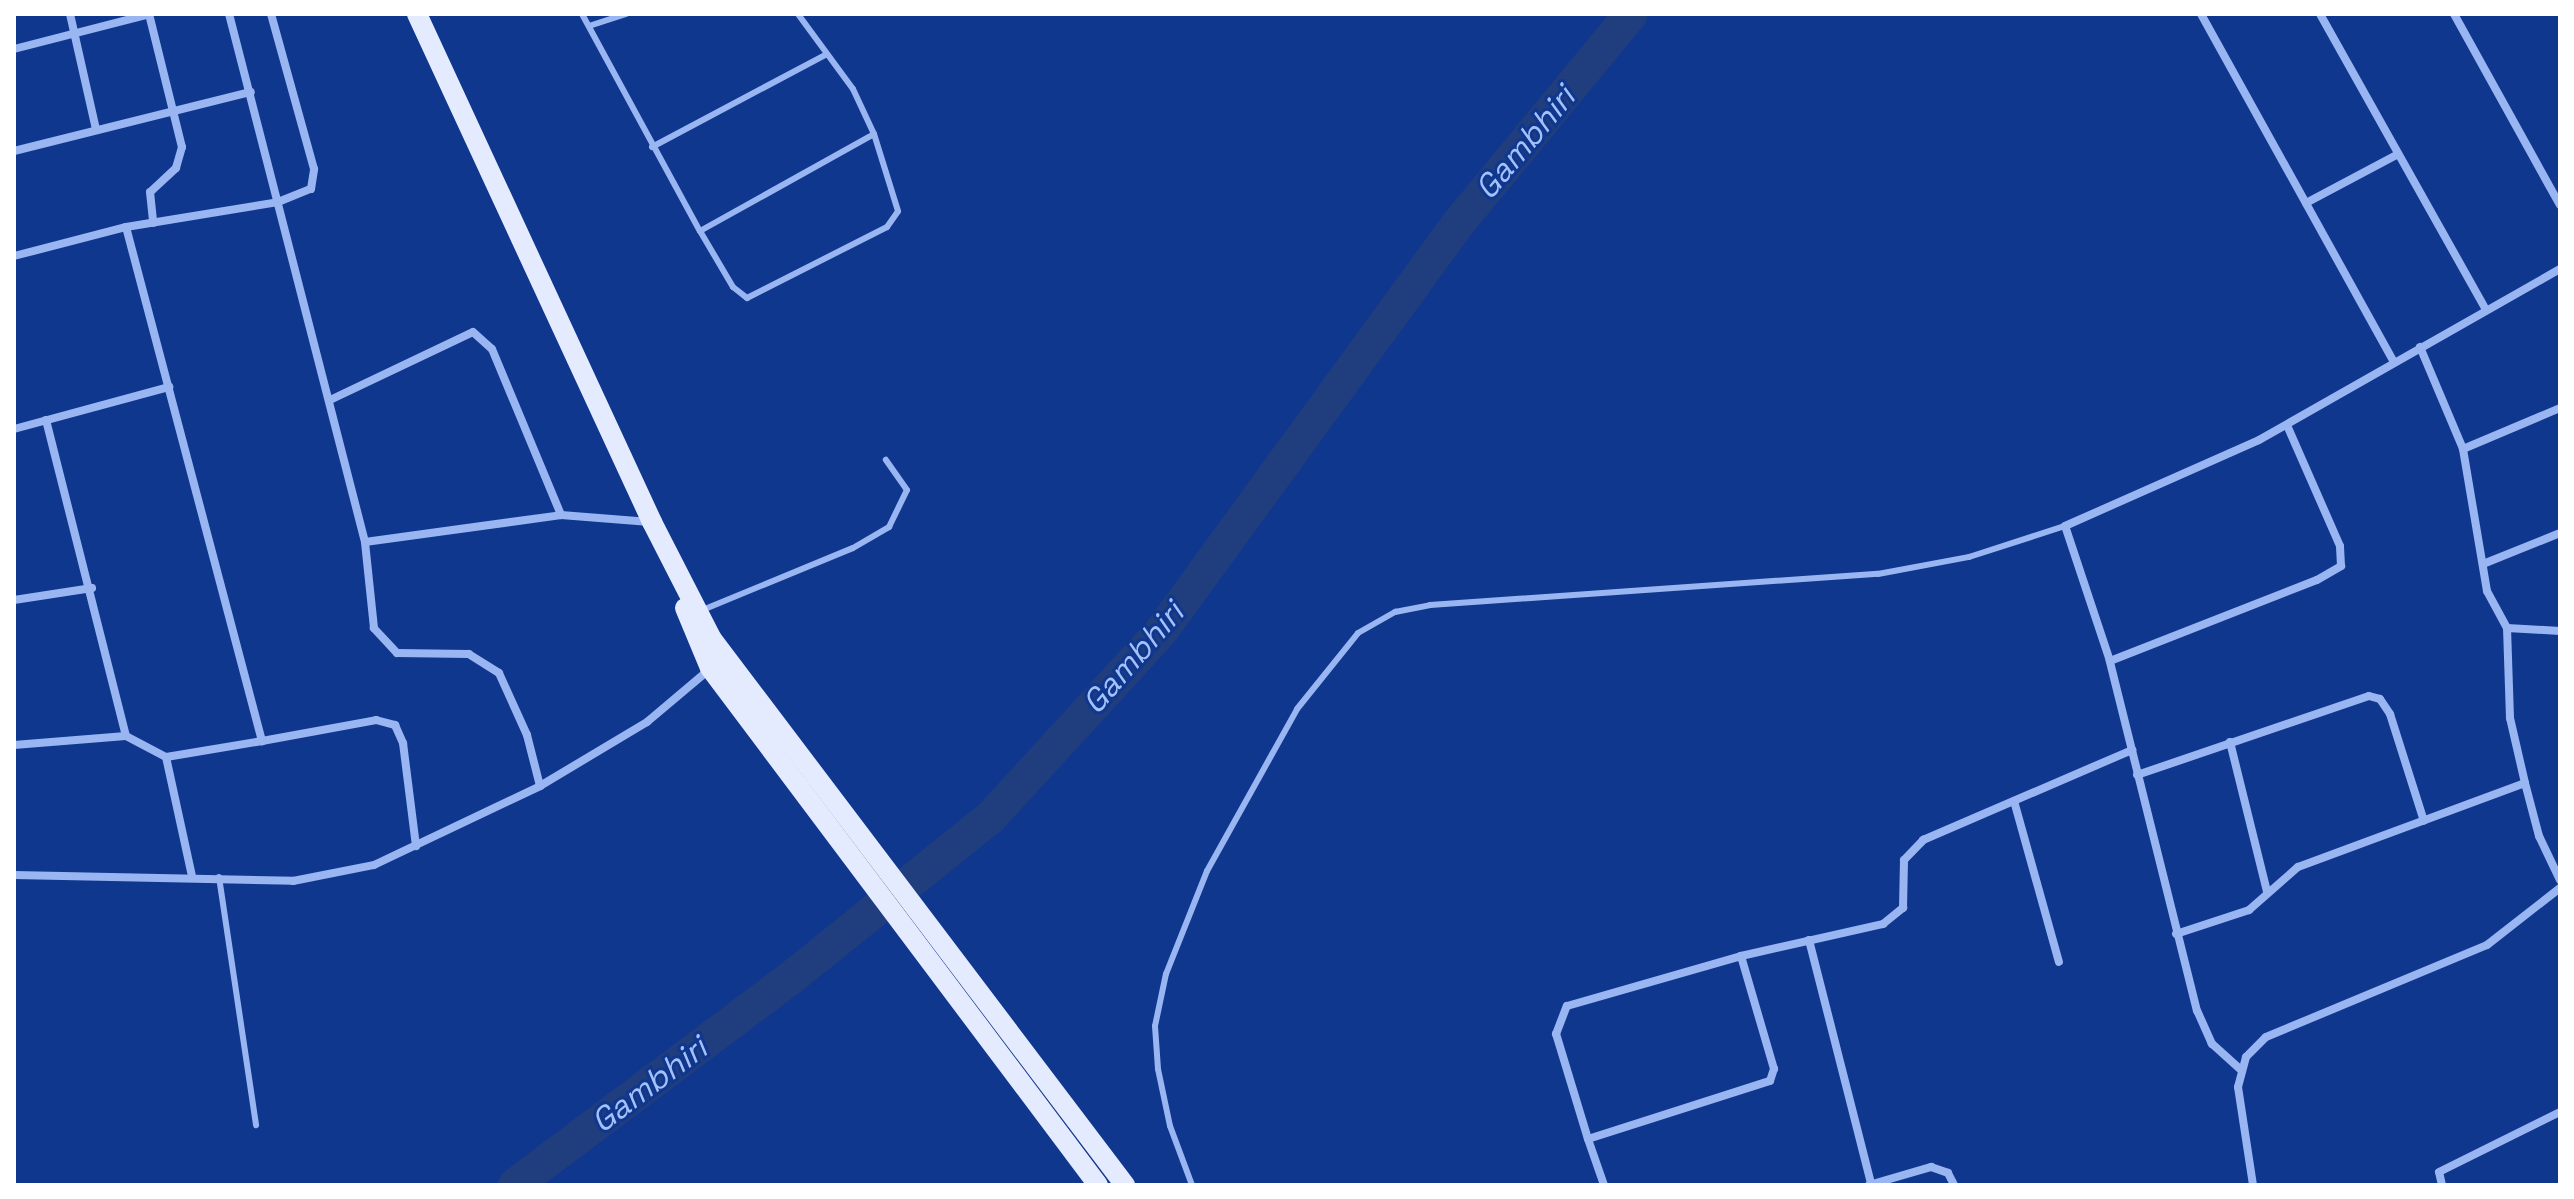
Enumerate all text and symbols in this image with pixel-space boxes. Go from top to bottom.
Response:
water label: Gambhiri [1467,79,1583,207]
water label: Gambhiri [1074,594,1192,722]
water label: Gambhiri [584,1029,714,1141]

